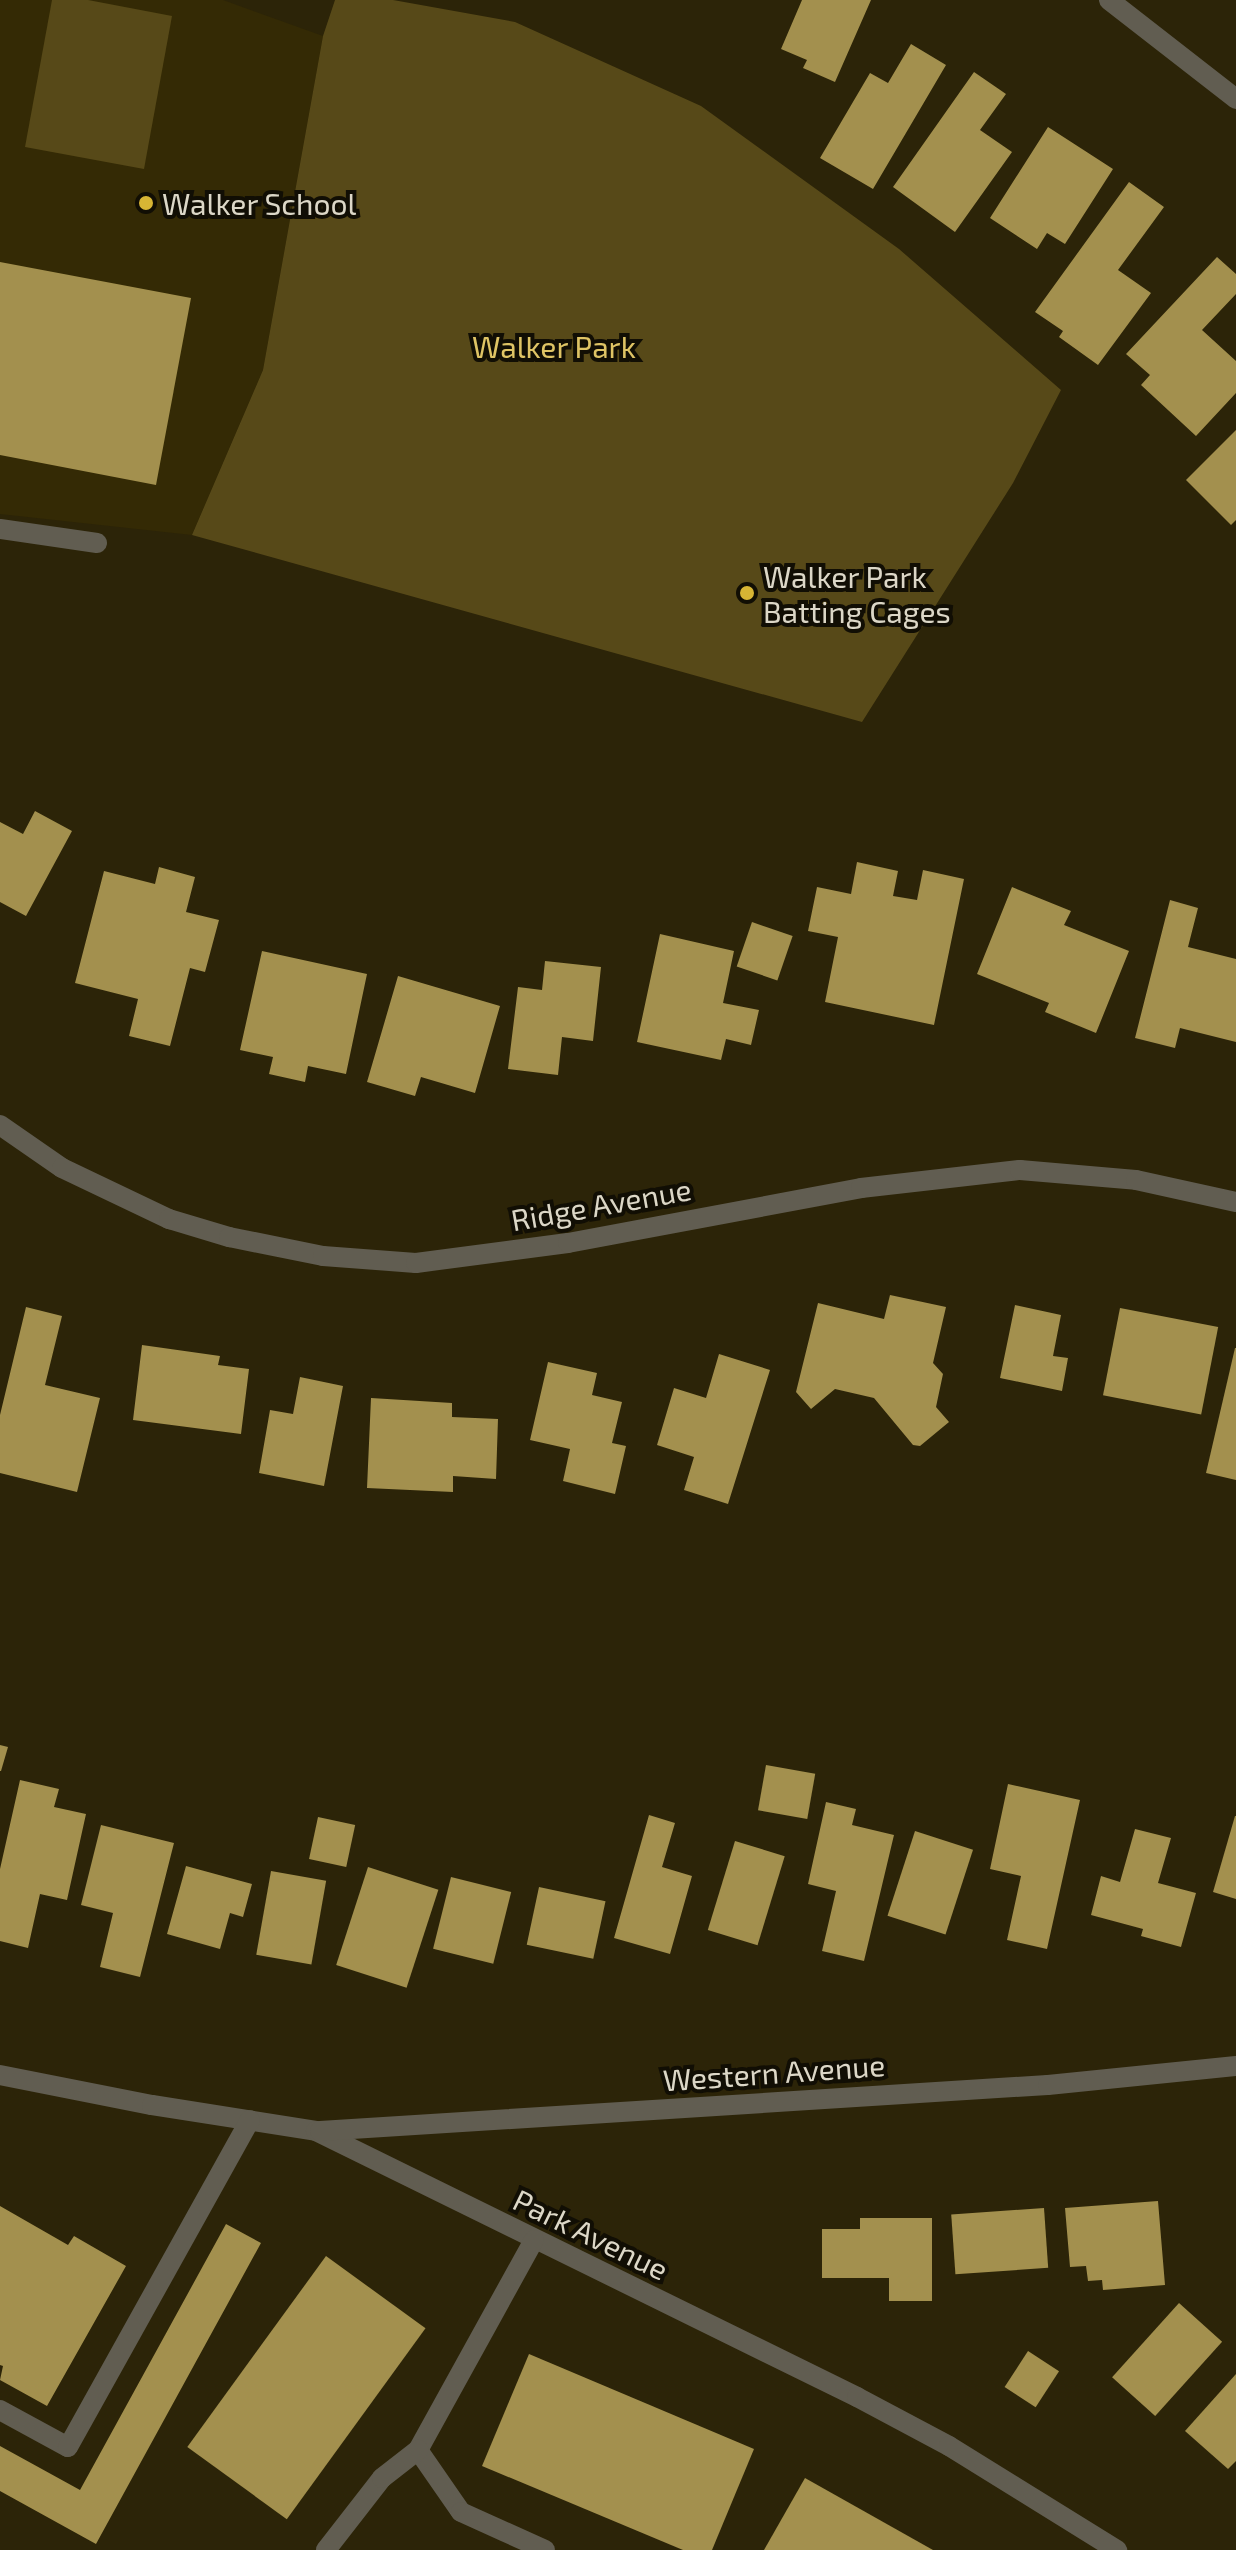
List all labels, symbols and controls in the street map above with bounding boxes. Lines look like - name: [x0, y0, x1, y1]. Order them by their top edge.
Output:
- place label: Walker School: [162, 185, 357, 221]
- marker: Walker School: [137, 194, 155, 212]
- park label: Walker Park: [472, 328, 636, 364]
- place label: Walker Park Batting Cages: [763, 558, 951, 628]
- marker: Walker Park Batting Cages: [738, 584, 756, 602]
- street label: Ridge Avenue: [508, 1170, 694, 1238]
- street label: Western Avenue: [661, 2046, 887, 2098]
- street label: Park Avenue: [507, 2181, 675, 2287]

